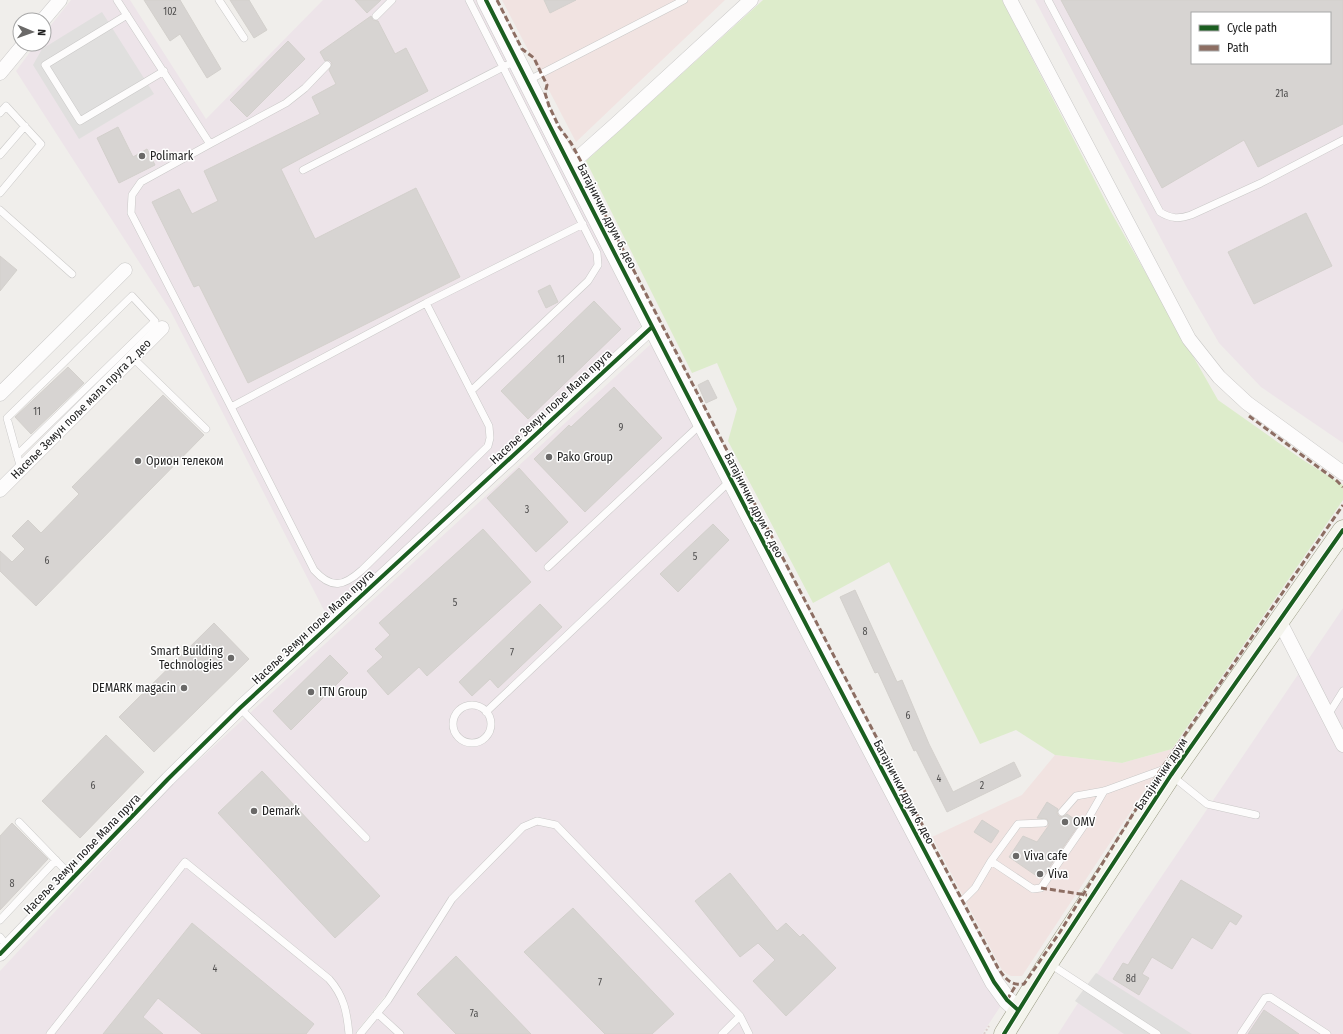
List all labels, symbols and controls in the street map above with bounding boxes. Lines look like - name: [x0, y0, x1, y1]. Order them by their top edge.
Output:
- house number: 102: [163, 6, 177, 18]
- north arrow: [12, 12, 52, 52]
- legend: [1191, 12, 1331, 64]
- text: Cycle path: [1227, 21, 1277, 35]
- text: N: [35, 29, 48, 36]
- text: Path: [1227, 41, 1249, 55]
- house number: 21a: [1276, 88, 1289, 100]
- place label: Polimark: [150, 149, 194, 163]
- marker: Polimark: [137, 151, 147, 161]
- street label: Батајнички друм 6. део: [574, 161, 640, 271]
- street label: Насеље Земун поље мала пруга 2. део: [8, 336, 154, 482]
- street label: Насеље Земун поље Мала пруга: [487, 347, 615, 467]
- house number: 11: [557, 354, 565, 366]
- house number: 11: [33, 406, 41, 418]
- house number: 9: [619, 422, 624, 434]
- place label: Pako Group: [557, 450, 613, 464]
- street label: Батајнички друм 6. део: [721, 450, 787, 560]
- marker: Pako Group: [544, 452, 554, 462]
- place label: Орион телеком: [146, 454, 224, 468]
- marker: Орион телеком: [133, 456, 143, 466]
- house number: 3: [525, 504, 530, 516]
- house number: 5: [693, 551, 698, 563]
- house number: 6: [45, 555, 50, 567]
- street label: Насеље Земун поље Мала пруга: [249, 567, 377, 687]
- house number: 5: [453, 597, 458, 609]
- house number: 8: [863, 626, 868, 638]
- place label: Smart Building Technologies: [151, 644, 223, 672]
- house number: 7: [510, 647, 514, 659]
- marker: Smart Building Technologies: [226, 653, 236, 663]
- place label: DEMARK magacin: [92, 681, 176, 695]
- marker: DEMARK magacin: [179, 683, 189, 693]
- place label: ITN Group: [319, 685, 368, 699]
- marker: ITN Group: [306, 687, 316, 697]
- house number: 6: [906, 710, 911, 722]
- street label: Батајнички друм: [1132, 735, 1190, 813]
- street label: Батајнички друм 6. део: [871, 737, 937, 847]
- house number: 4: [937, 773, 942, 785]
- house number: 6: [91, 780, 96, 792]
- house number: 2: [980, 780, 985, 792]
- street label: Насеље Земун поље Мала пруга: [21, 791, 143, 917]
- place label: Demark: [262, 804, 300, 818]
- marker: Demark: [249, 806, 259, 816]
- place label: OMV: [1073, 815, 1096, 829]
- marker: OMV: [1060, 817, 1070, 827]
- place label: Viva cafe: [1024, 849, 1067, 863]
- marker: Viva cafe: [1011, 851, 1021, 861]
- place label: Viva: [1048, 867, 1068, 881]
- marker: Viva: [1035, 869, 1045, 879]
- house number: 8: [10, 878, 15, 890]
- house number: 4: [213, 963, 218, 975]
- house number: 8d: [1126, 973, 1136, 985]
- house number: 7: [598, 977, 602, 989]
- house number: 7a: [470, 1008, 478, 1020]

